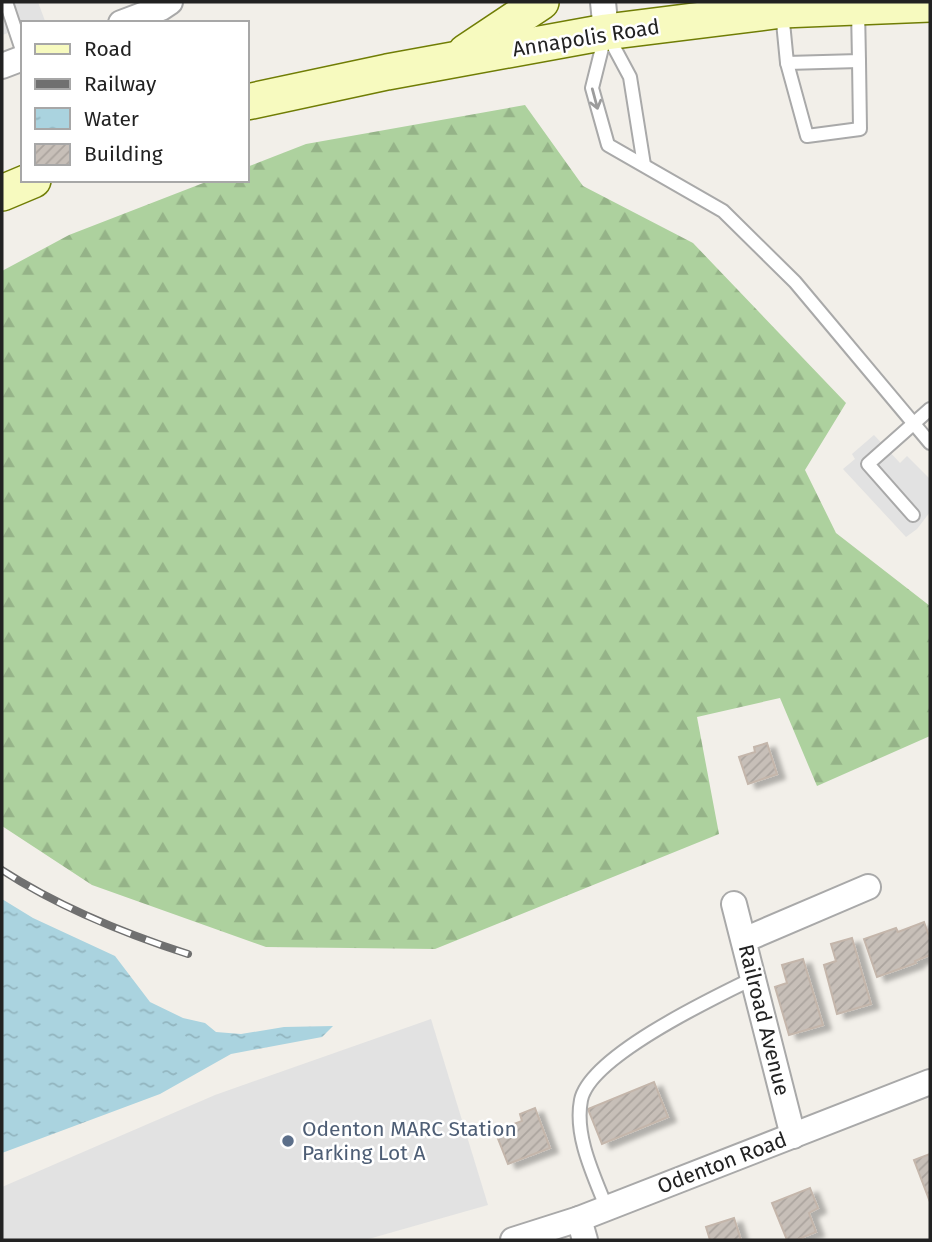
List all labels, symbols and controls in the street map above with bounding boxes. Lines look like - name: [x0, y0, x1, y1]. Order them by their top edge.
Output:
- street label: Annapolis Road: [511, 14, 661, 62]
- legend: [21, 21, 248, 182]
- text: Road: [84, 36, 132, 62]
- text: Railway: [84, 71, 157, 97]
- one-way arrow: [589, 87, 602, 109]
- text: Water: [84, 106, 139, 132]
- text: Building: [84, 141, 163, 167]
- street label: Railroad Avenue: [733, 942, 795, 1098]
- place label: Odenton MARC Station Parking Lot A: [302, 1116, 517, 1166]
- street label: Odenton Road: [654, 1126, 790, 1200]
- marker: Odenton MARC Station Parking Lot A: [280, 1133, 296, 1149]

